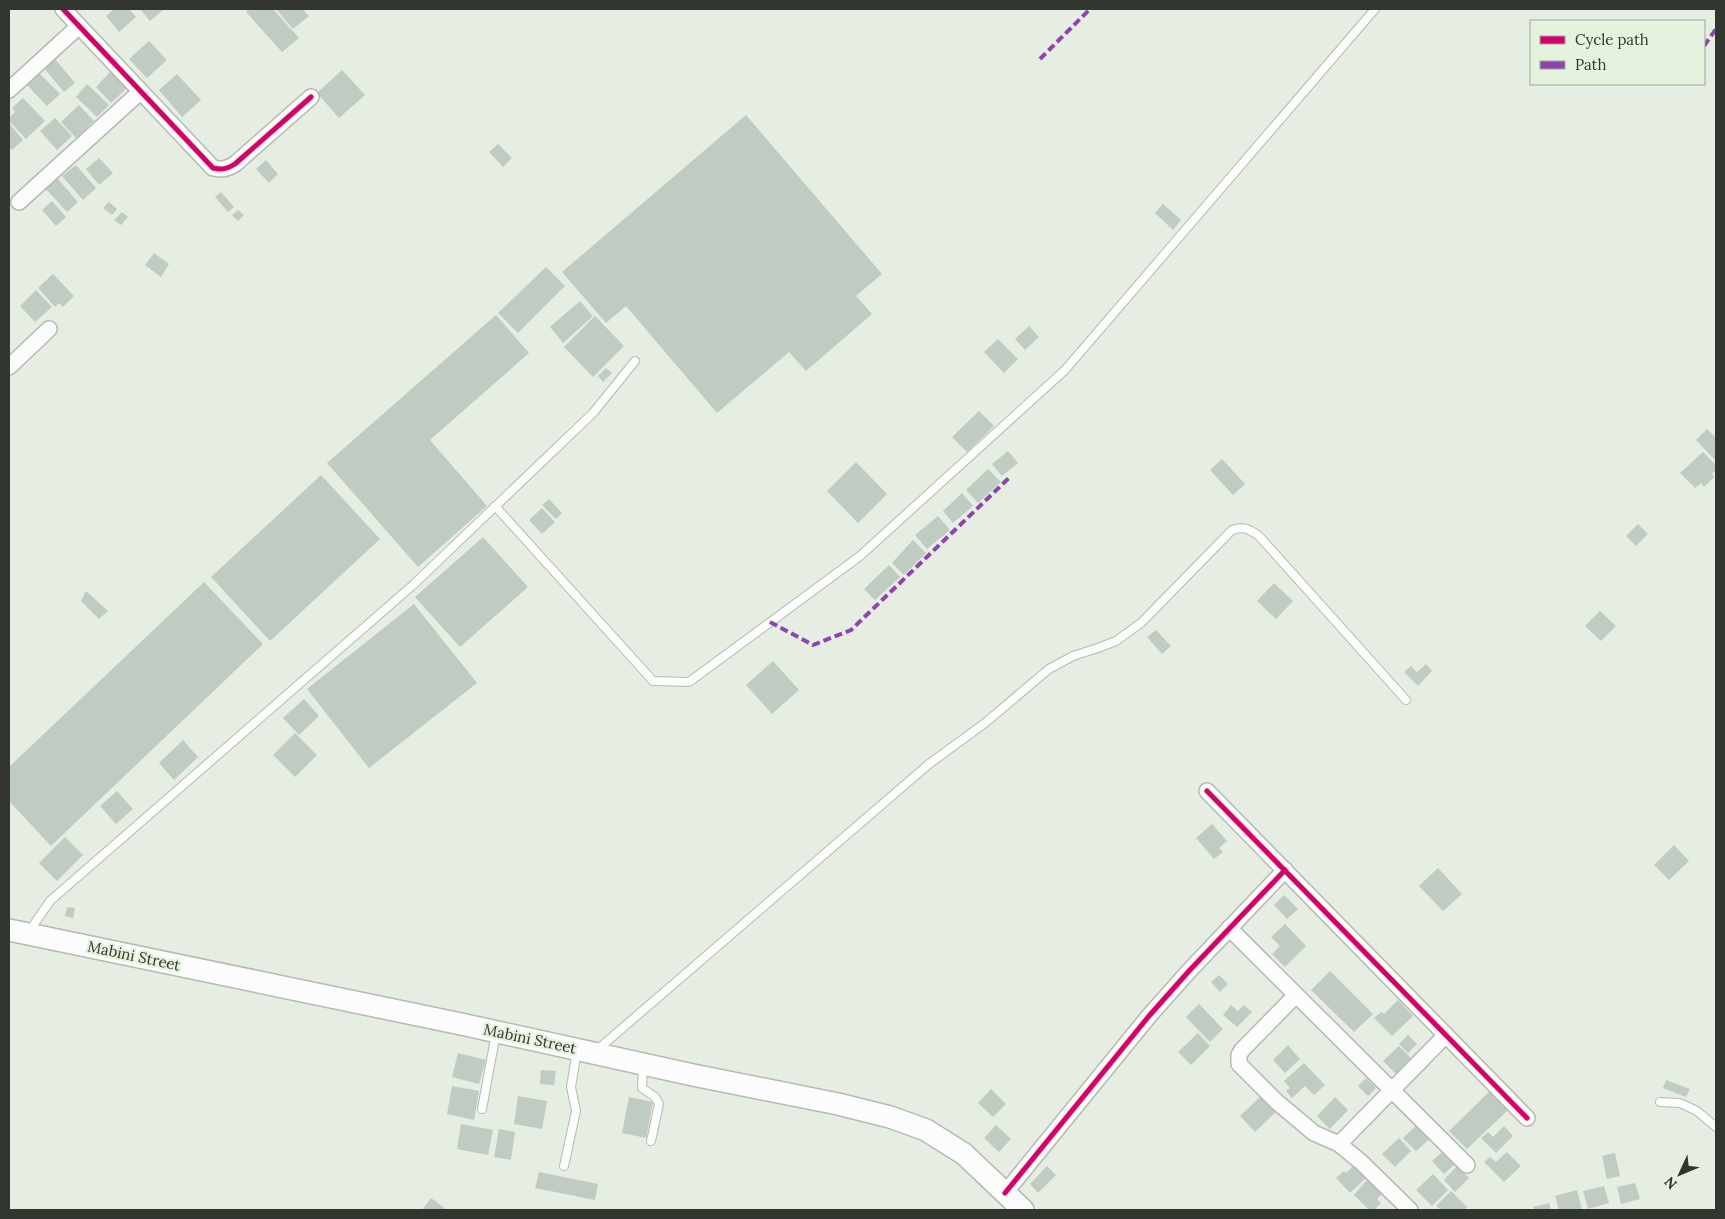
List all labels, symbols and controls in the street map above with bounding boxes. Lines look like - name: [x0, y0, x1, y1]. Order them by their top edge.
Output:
- legend: [1530, 20, 1705, 85]
- text: Cycle path: [1575, 30, 1649, 49]
- text: Path: [1575, 55, 1606, 74]
- street label: Mabini Street: [86, 936, 182, 975]
- street label: Mabini Street: [482, 1019, 578, 1058]
- north arrow: [1655, 1149, 1705, 1199]
- text: N: [1660, 1173, 1681, 1193]

